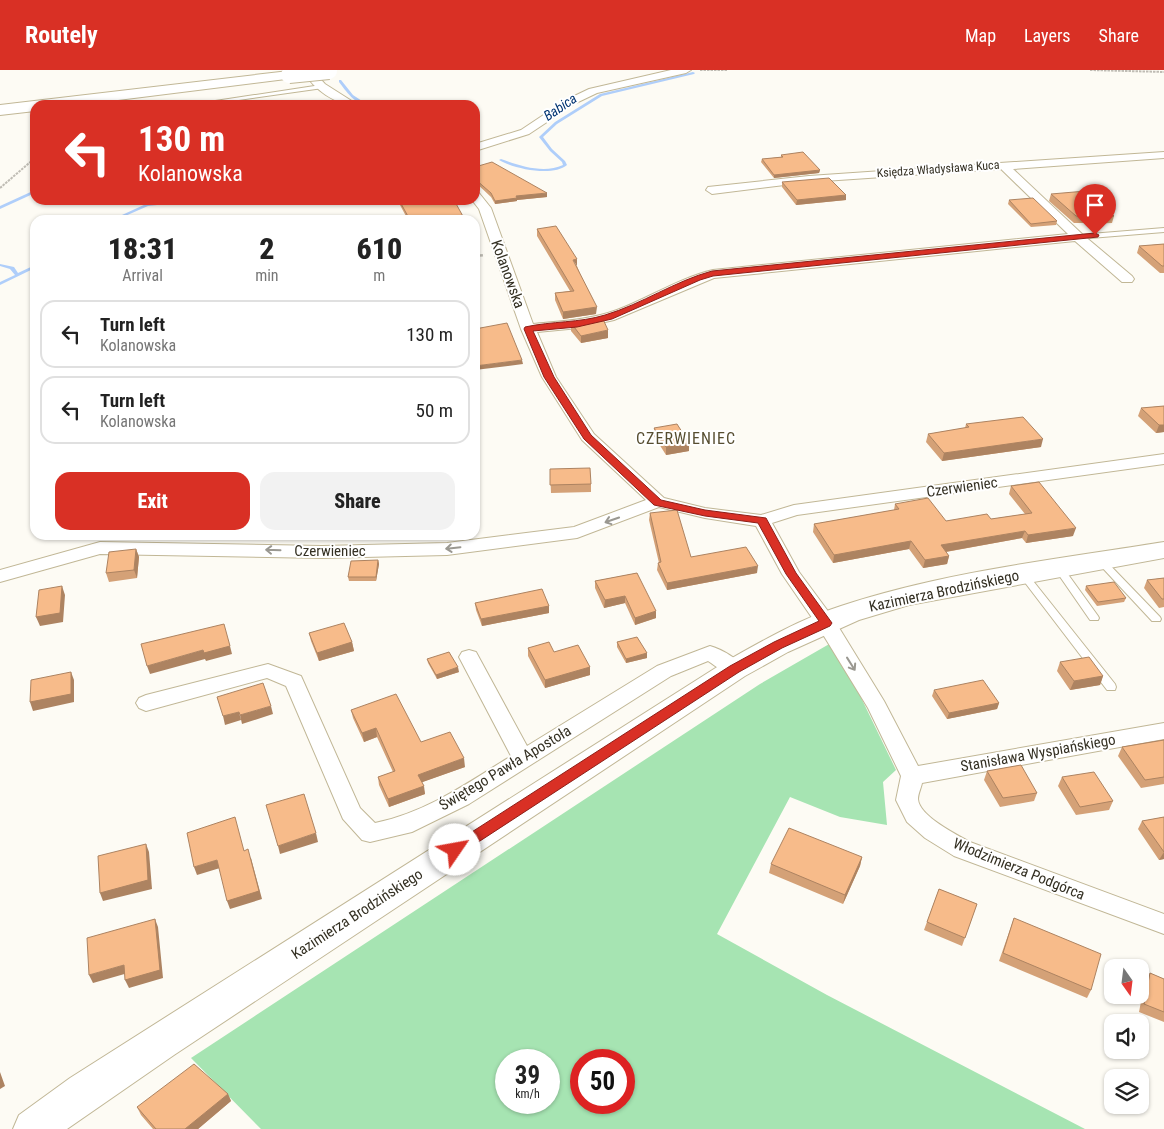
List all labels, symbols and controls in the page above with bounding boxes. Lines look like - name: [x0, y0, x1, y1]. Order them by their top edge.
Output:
- text: Routely: [25, 21, 98, 49]
- text: Map: [965, 25, 996, 46]
- text: Layers: [1024, 25, 1071, 46]
- text: Share: [1099, 25, 1139, 46]
- water label: Babica: [540, 90, 580, 124]
- text: 130 m: [138, 119, 225, 160]
- icon: left: [55, 120, 120, 185]
- street label: Księdza Władysława Kuca: [876, 158, 1000, 180]
- text: Kolanowska: [138, 161, 243, 186]
- pin: [1074, 184, 1116, 235]
- icon: arrive: [1081, 191, 1109, 219]
- text: 18:31: [108, 231, 177, 266]
- text: 2: [259, 231, 274, 266]
- text: 610: [356, 231, 402, 266]
- street label: Kolanowska: [487, 237, 529, 311]
- text: Arrival: [122, 266, 163, 285]
- text: min: [255, 266, 279, 285]
- text: m: [373, 266, 385, 285]
- text: Turn left: [100, 313, 165, 336]
- icon: left: [57, 320, 85, 348]
- text: 130 m: [406, 323, 453, 346]
- text: Kolanowska: [100, 336, 176, 355]
- text: Turn left: [100, 389, 165, 412]
- icon: left: [57, 396, 85, 424]
- text: 50 m: [416, 399, 453, 422]
- text: Kolanowska: [100, 412, 176, 431]
- district label: CZERWIENIEC: [636, 429, 736, 448]
- button: Exit: [55, 472, 250, 530]
- button: Share: [260, 472, 455, 530]
- street label: Czerwieniec: [925, 473, 999, 501]
- one-way arrow: [605, 516, 621, 525]
- street label: Czerwieniec: [294, 542, 366, 560]
- one-way arrow: [445, 543, 461, 553]
- one-way arrow: [265, 546, 281, 555]
- street label: Kazimierza Brodzińskiego: [867, 566, 1021, 616]
- one-way arrow: [847, 657, 857, 671]
- street label: Świętego Pawła Apostoła: [436, 722, 574, 814]
- street label: Stanisława Wyspiańskiego: [959, 730, 1117, 776]
- position arrow: [428, 823, 480, 875]
- street label: Włodzimierza Podgórca: [951, 834, 1087, 904]
- street label: Kazimierza Brodzińskiego: [288, 865, 426, 963]
- north arrow: [1104, 959, 1149, 1004]
- map controls: [1104, 959, 1149, 1114]
- button: sound: [1104, 1014, 1149, 1059]
- speed limit sign: 50: [570, 1049, 635, 1114]
- text: 39: [515, 1061, 540, 1090]
- button: layers: [1104, 1069, 1149, 1114]
- text: km/h: [515, 1087, 540, 1101]

